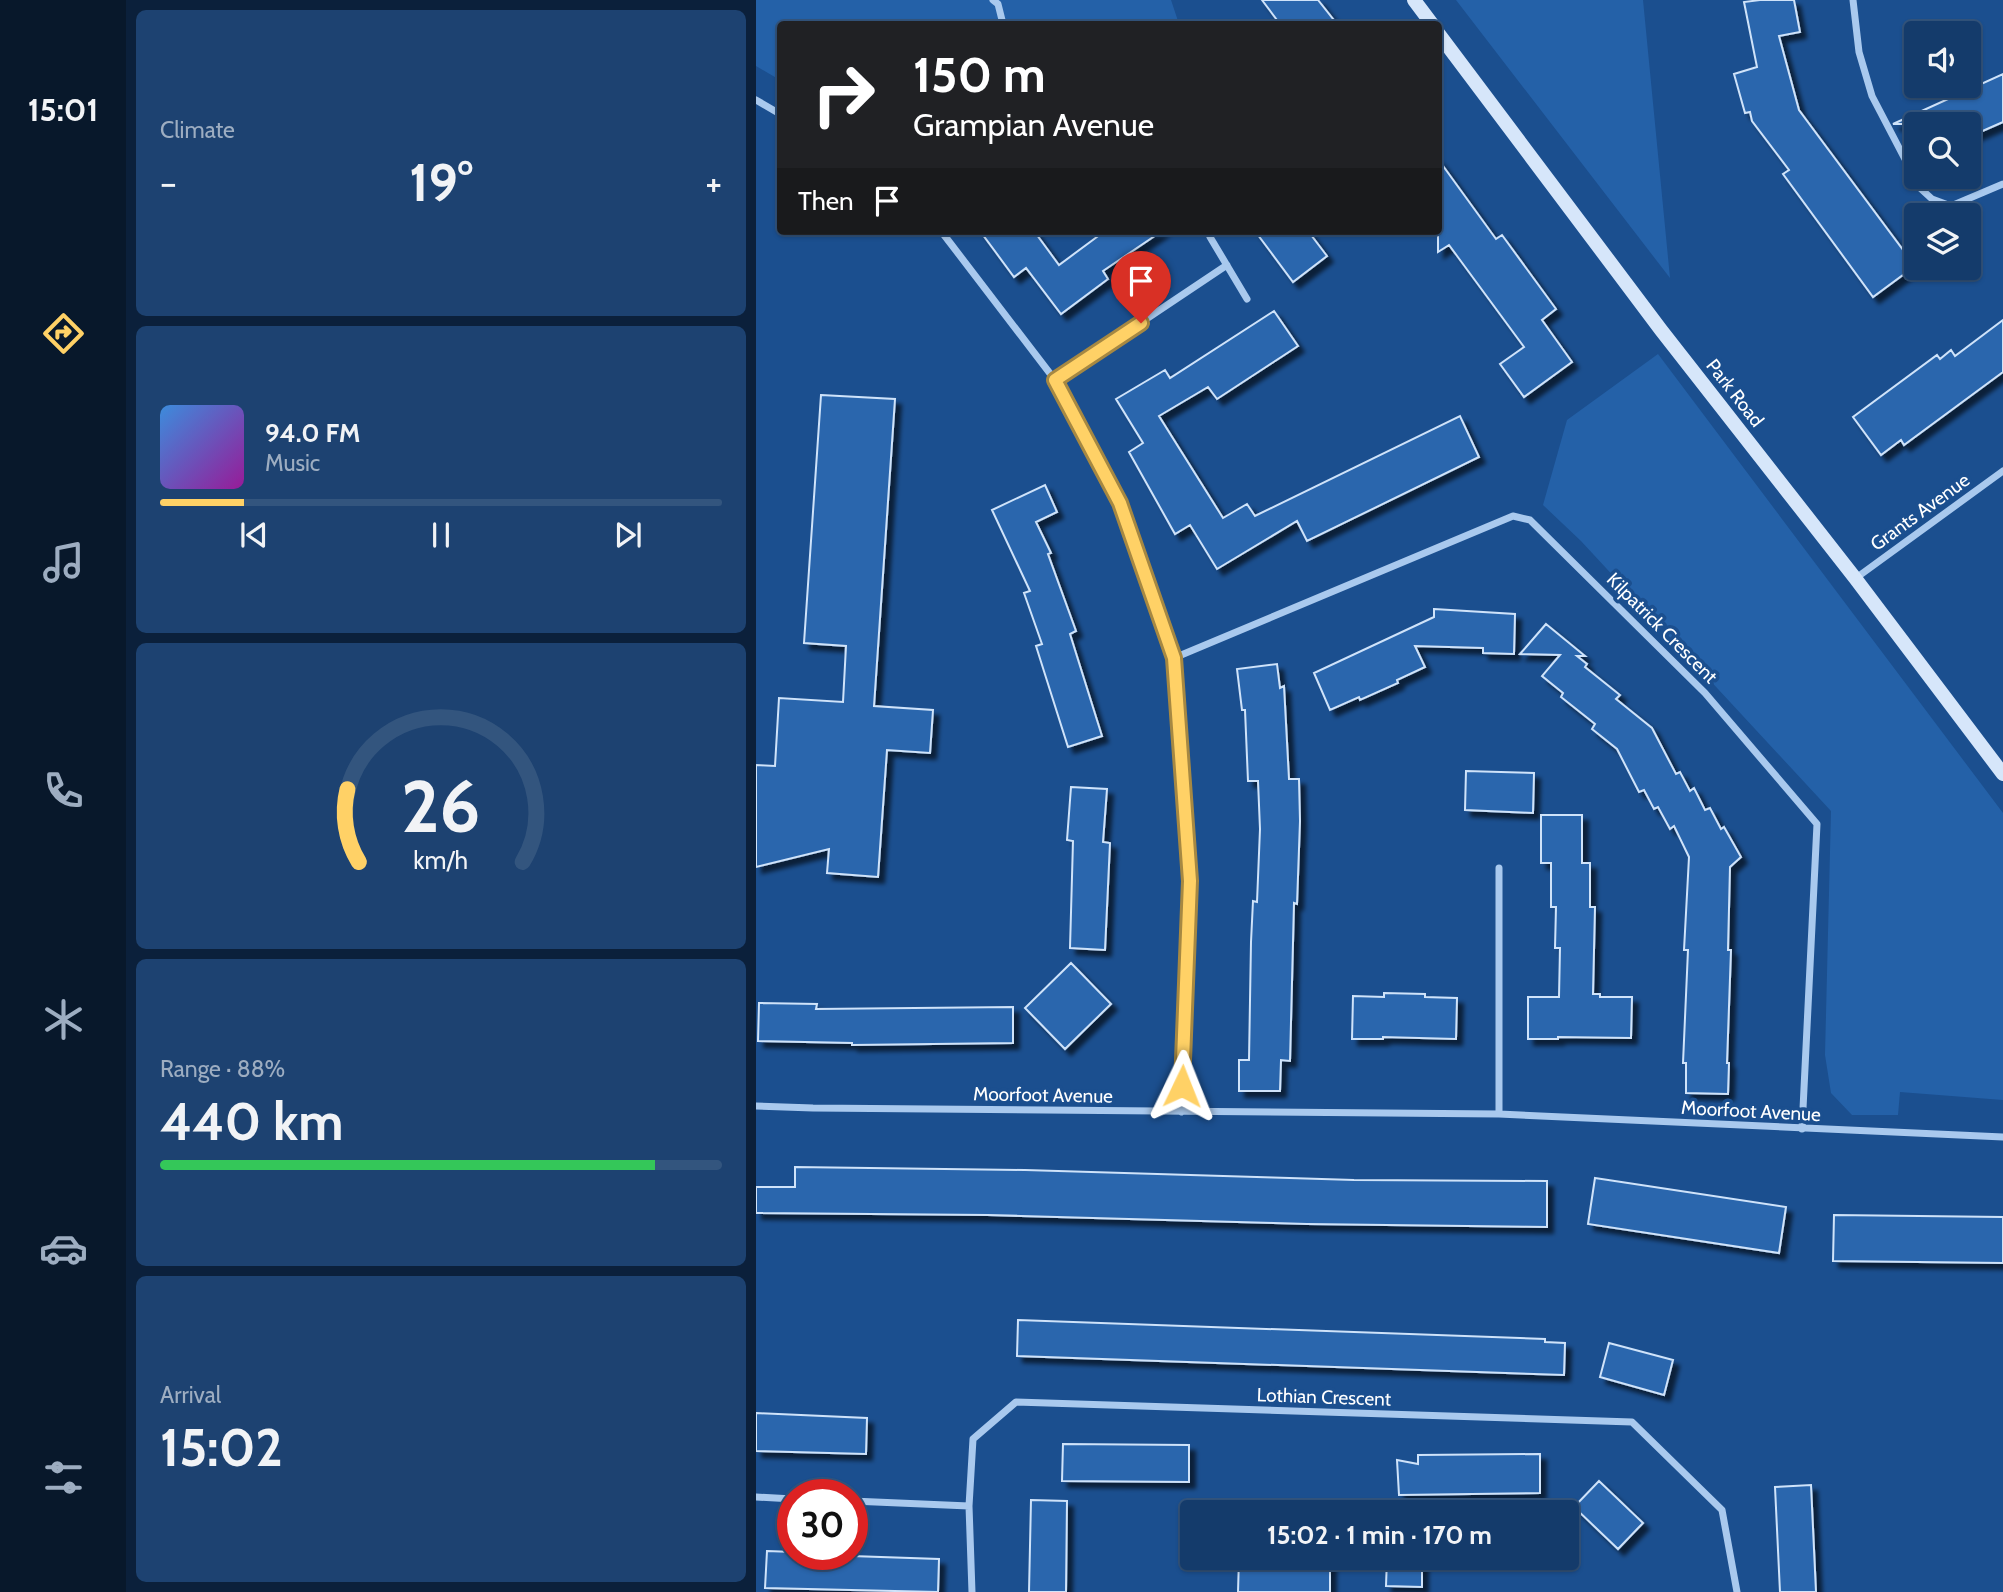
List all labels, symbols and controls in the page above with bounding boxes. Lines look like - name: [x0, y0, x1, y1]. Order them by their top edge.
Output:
- map controls: [1904, 21, 1981, 280]
- button: sound: [1904, 21, 1981, 98]
- text: 150 m: [913, 45, 1046, 104]
- icon: right: [798, 49, 889, 140]
- text: 15:01: [28, 90, 98, 129]
- text: Grampian Avenue: [913, 105, 1154, 144]
- button: search: [1904, 112, 1981, 189]
- text: Climate: [160, 116, 235, 144]
- text: 19°: [409, 151, 473, 214]
- text: −: [160, 159, 177, 206]
- text: +: [705, 159, 722, 206]
- icon: arrive: [868, 182, 906, 220]
- text: Then: [798, 185, 854, 217]
- button: layers: [1904, 203, 1981, 280]
- pin: [1111, 251, 1171, 323]
- icon: arrive: [1122, 262, 1160, 300]
- icon: directions: [39, 309, 88, 358]
- street label: Park Road: [1701, 355, 1769, 431]
- text: 94.0 FM: [265, 417, 360, 449]
- text: Music: [265, 449, 320, 477]
- street label: Grants Avenue: [1866, 468, 1974, 556]
- icon: previous: [235, 516, 273, 554]
- icon: pause: [422, 516, 460, 554]
- icon: next: [609, 516, 647, 554]
- icon: music: [39, 538, 88, 587]
- street label: Kilpatrick Crescent: [1602, 568, 1723, 689]
- text: 26: [401, 762, 481, 850]
- icon: phone: [39, 766, 88, 815]
- text: km/h: [414, 845, 468, 875]
- icon: climate: [39, 995, 88, 1044]
- position arrow: [1145, 1049, 1219, 1123]
- text: Range · 88%: [160, 1055, 285, 1083]
- street label: Moorfoot Avenue: [973, 1082, 1113, 1108]
- text: 440 km: [160, 1090, 343, 1153]
- street label: Moorfoot Avenue: [1681, 1096, 1822, 1126]
- icon: car: [39, 1224, 88, 1273]
- text: Arrival: [160, 1381, 221, 1409]
- street label: Lothian Crescent: [1256, 1383, 1392, 1411]
- text: 15:02: [160, 1416, 283, 1479]
- icon: filters: [39, 1453, 88, 1502]
- speed limit sign: 30: [777, 1479, 868, 1570]
- text: 15:02 · 1 min · 170 m: [1267, 1519, 1492, 1551]

